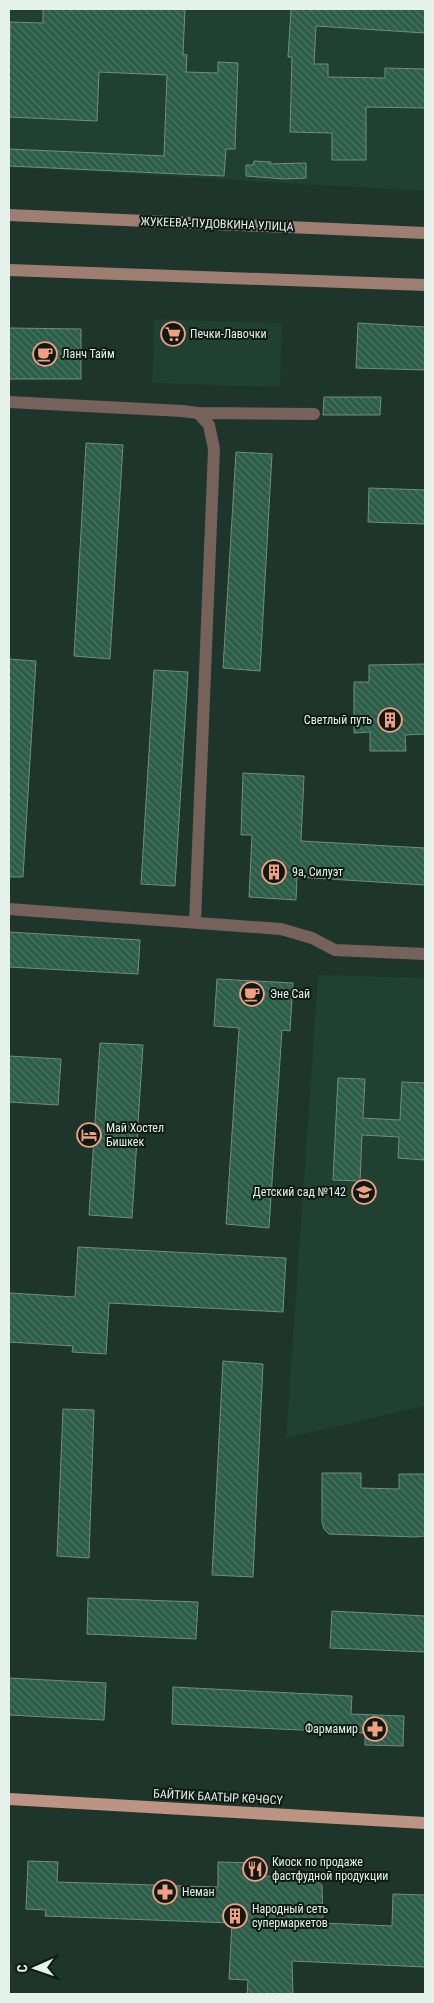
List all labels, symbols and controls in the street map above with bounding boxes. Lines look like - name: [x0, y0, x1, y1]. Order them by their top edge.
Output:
- street label: ЖУКЕЕВА-ПУДОВКИНА УЛИЦА: [140, 214, 294, 234]
- supermarket icon: Печки-Лавочки: [160, 321, 186, 347]
- place label: Печки-Лавочки: [190, 327, 267, 341]
- cafe icon: Ланч Тайм: [32, 341, 58, 367]
- place label: Ланч Тайм: [62, 347, 115, 361]
- building icon: Светлый путь: [377, 707, 403, 733]
- place label: Светлый путь: [304, 713, 372, 727]
- building icon: 9а, Силуэт: [261, 859, 287, 885]
- place label: 9а, Силуэт: [292, 865, 343, 879]
- cafe icon: Эне Сай: [239, 981, 265, 1007]
- place label: Эне Сай: [270, 987, 310, 1001]
- place label: Май Хостел Бишкек: [106, 1121, 164, 1149]
- hotel icon: Май Хостел Бишкек: [76, 1122, 102, 1148]
- school or university icon: Детский сад №142: [351, 1179, 377, 1205]
- place label: Детский сад №142: [253, 1185, 346, 1199]
- pharmacy icon: Фармамир: [362, 1716, 388, 1742]
- place label: Фармамир: [305, 1722, 358, 1736]
- street label: БАЙТИК БААТЫР КӨЧӨСҮ: [153, 1786, 284, 1807]
- place label: Киоск по продаже фастфудной продукции: [272, 1855, 388, 1883]
- restaurant icon: Киоск по продаже фастфудной продукции: [242, 1856, 268, 1882]
- pharmacy icon: Неман: [152, 1879, 178, 1905]
- place label: Неман: [182, 1885, 215, 1899]
- place label: Народный сеть супермаркетов: [252, 1902, 328, 1930]
- building icon: Народный сеть супермаркетов: [222, 1903, 248, 1929]
- north arrow: [10, 1943, 60, 1993]
- text: С: [14, 1964, 30, 1973]

